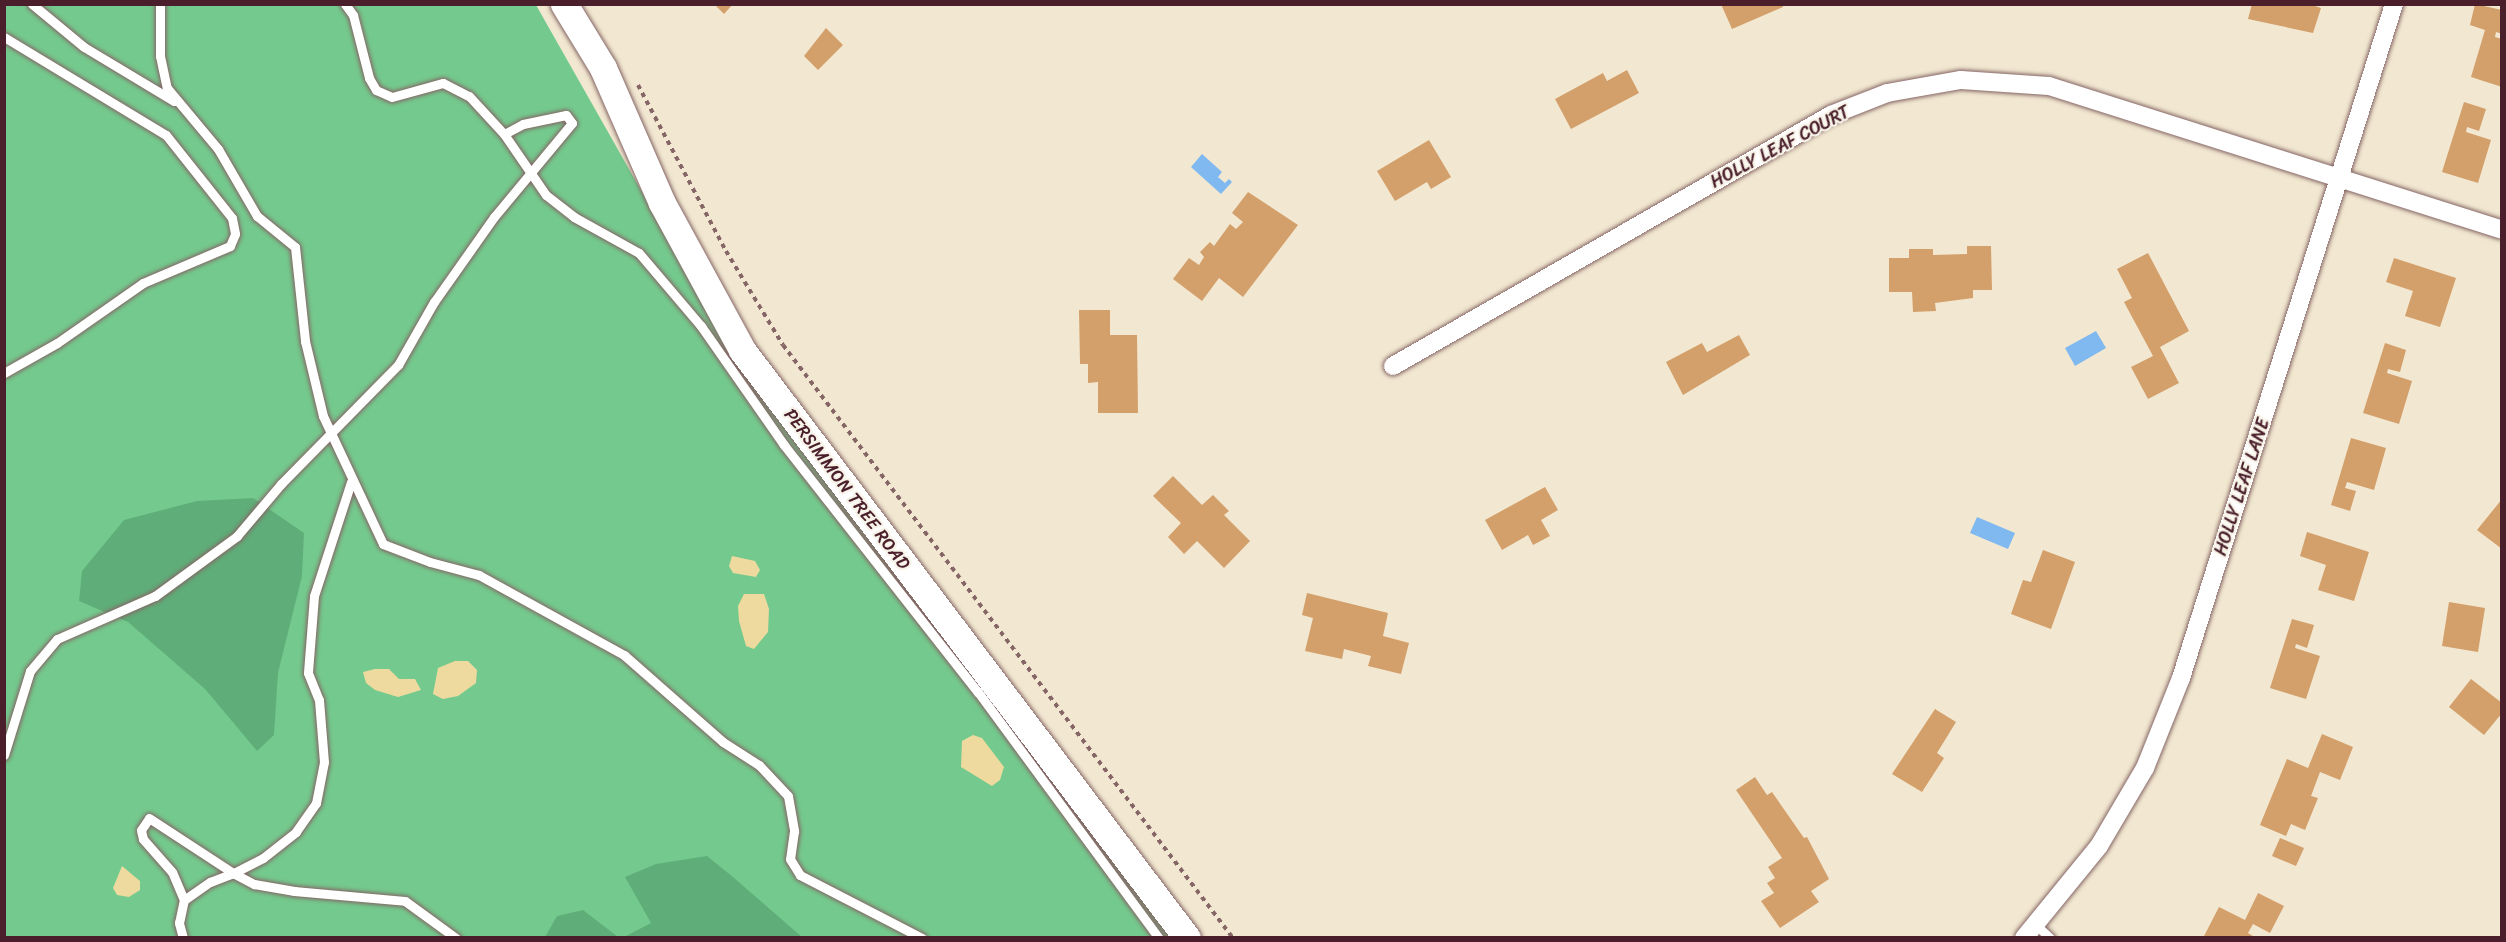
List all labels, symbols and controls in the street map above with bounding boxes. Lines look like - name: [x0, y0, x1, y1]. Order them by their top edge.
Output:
- street label: HOLLY LEAF COURT: [1707, 101, 1853, 193]
- street label: PERSIMMON TREE ROAD: [779, 404, 915, 574]
- street label: HOLLY LEAF LANE: [2210, 416, 2274, 558]

